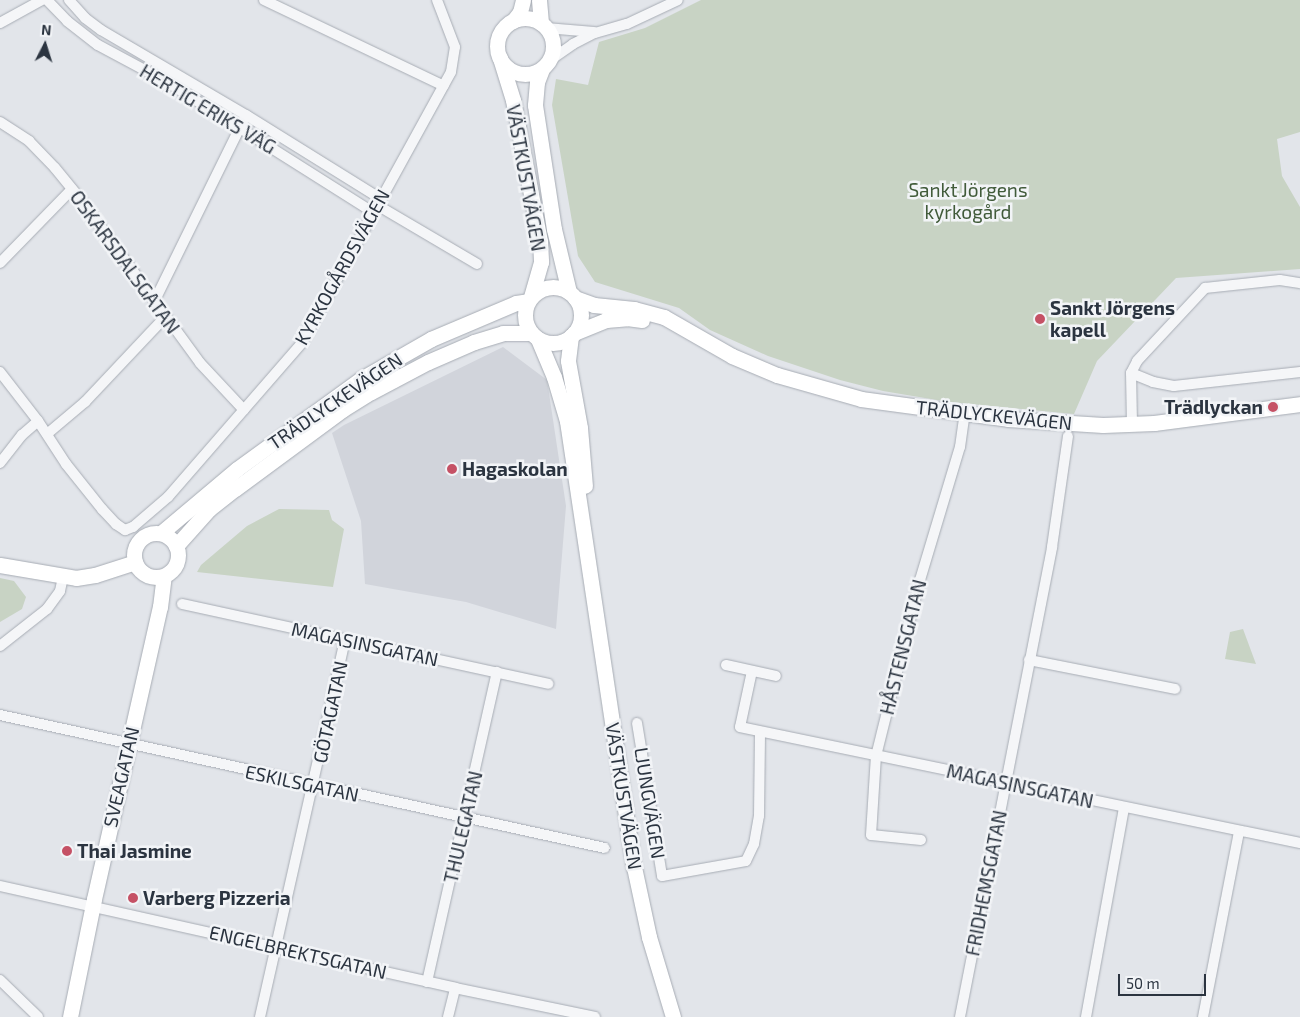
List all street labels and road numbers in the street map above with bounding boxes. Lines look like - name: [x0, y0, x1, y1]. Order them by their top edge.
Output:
- street label: HERTIG ERIKS VÄG: [136, 59, 280, 159]
- street label: VÄSTKUSTVÄGEN: [502, 103, 550, 253]
- street label: KYRKOGÅRDSVÄGEN: [290, 185, 394, 349]
- street label: OSKARSDALSGATAN: [65, 186, 185, 338]
- street label: TRÄDLYCKEVÄGEN: [264, 348, 406, 454]
- street label: TRÄDLYCKEVÄGEN: [915, 395, 1073, 435]
- street label: HÅSTENSGATAN: [875, 577, 931, 717]
- street label: MAGASINSGATAN: [289, 617, 441, 671]
- street label: GÖTAGATAN: [308, 659, 352, 765]
- street label: VÄSTKUSTVÄGEN: [601, 721, 647, 871]
- street label: SVEAGATAN: [98, 725, 144, 829]
- street label: LJUNGVÄGEN: [630, 745, 670, 861]
- street label: MAGASINSGATAN: [944, 759, 1096, 813]
- street label: ESKILSGATAN: [243, 760, 361, 806]
- street label: THULEGATAN: [439, 769, 487, 885]
- street label: FRIDHEMSGATAN: [961, 808, 1011, 958]
- street label: ENGELBREKTSGATAN: [207, 921, 389, 983]

